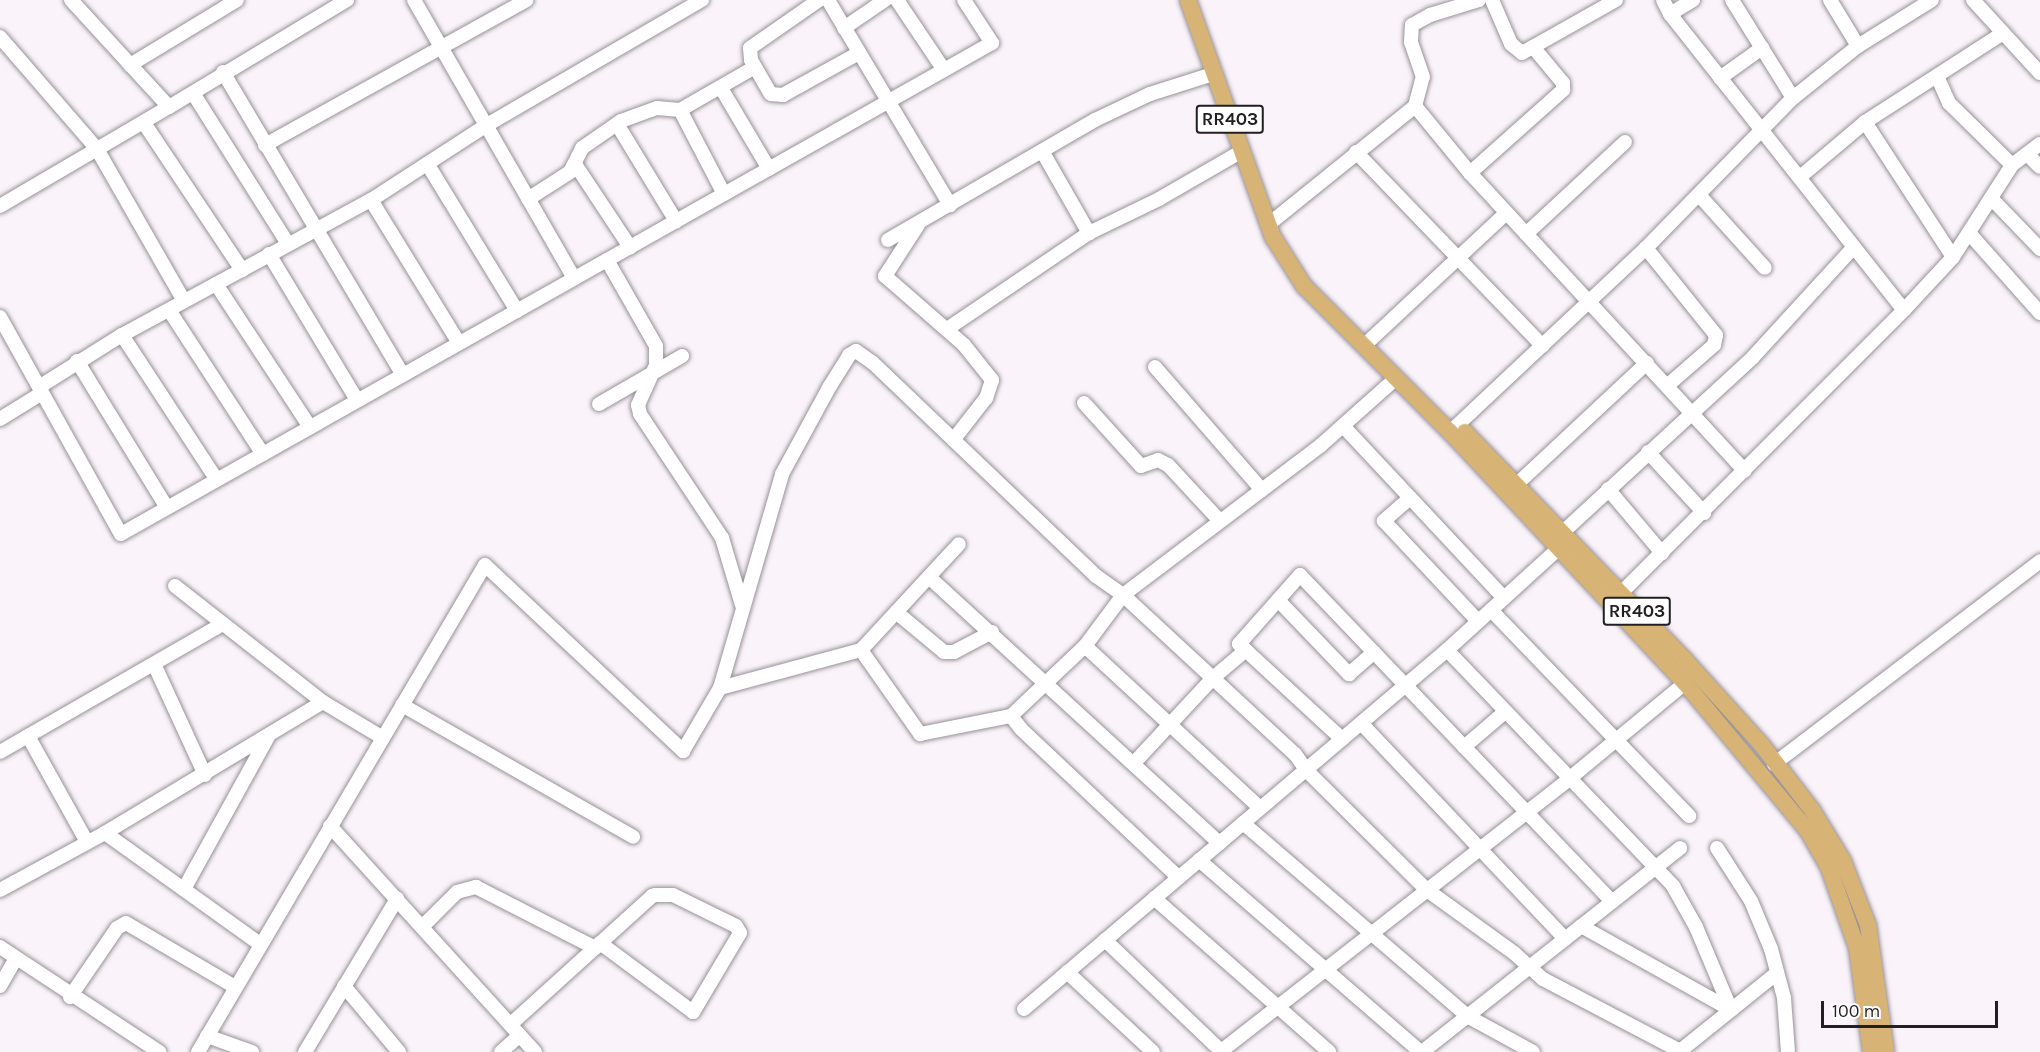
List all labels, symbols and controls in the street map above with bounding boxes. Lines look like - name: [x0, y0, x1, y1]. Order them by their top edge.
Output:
- road number: RR403: [1196, 104, 1264, 134]
- road number: RR403: [1602, 596, 1672, 626]
- scale bar: [1824, 989, 2001, 1027]
- text: 100 m: [1832, 1000, 1880, 1022]

